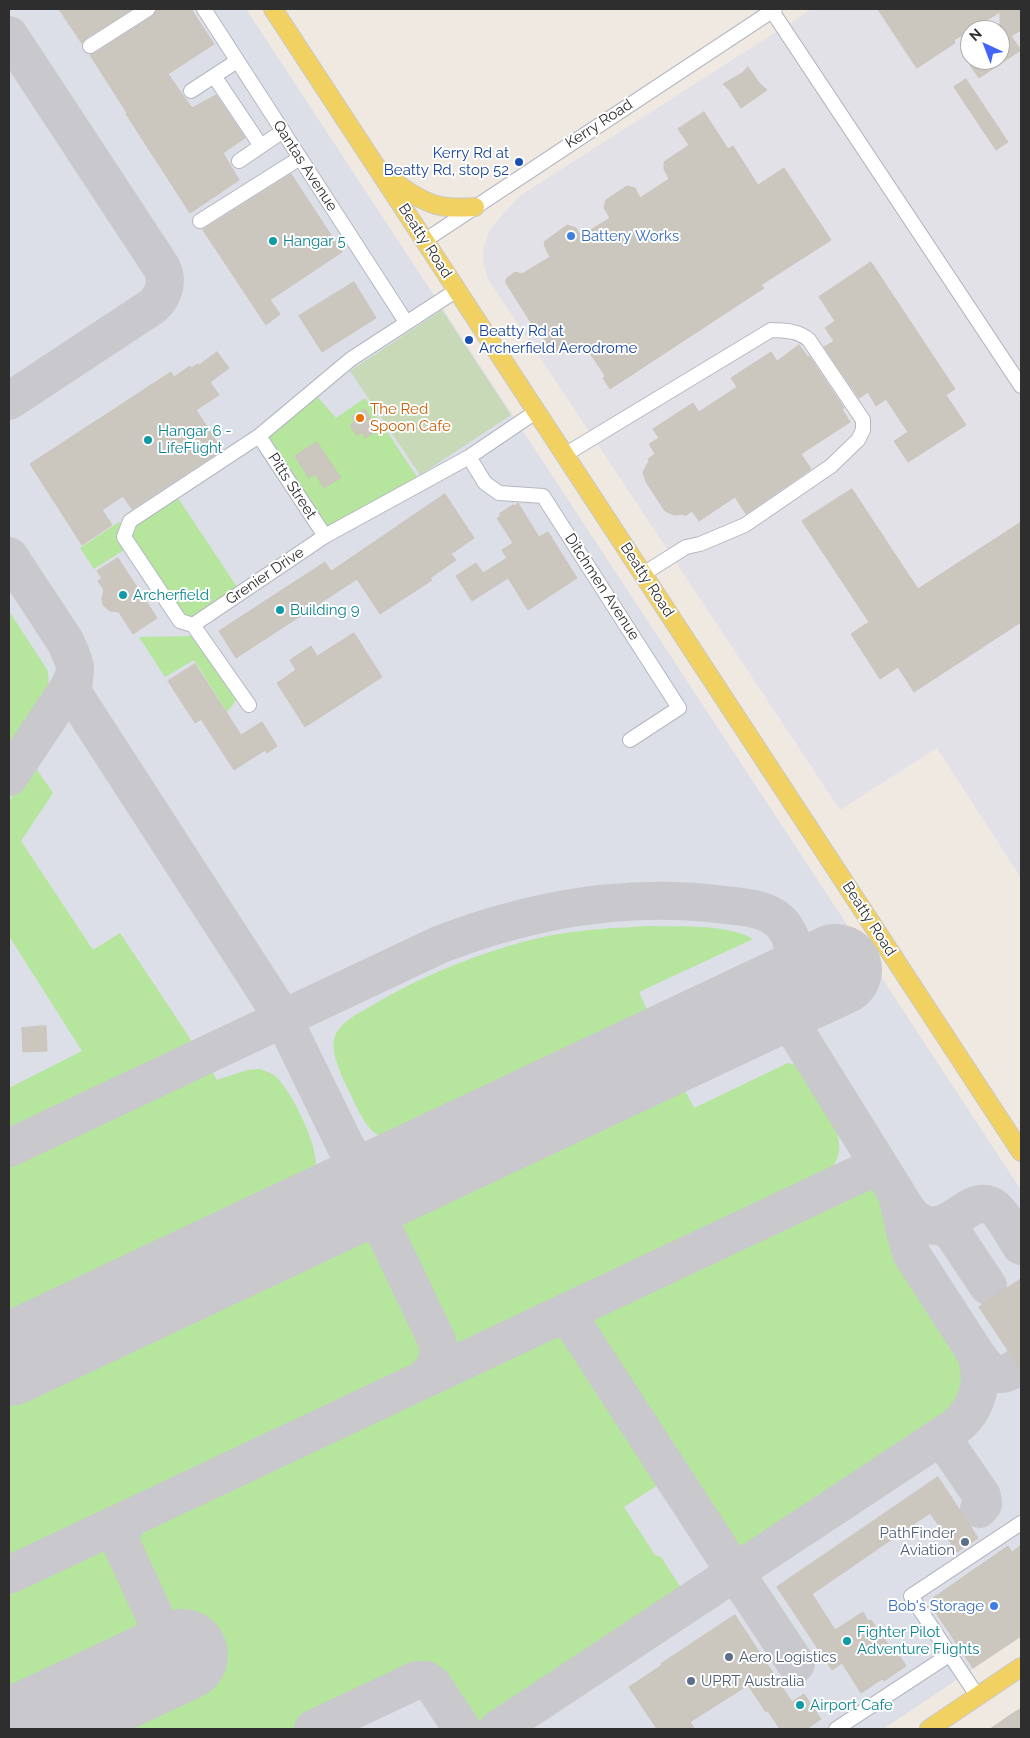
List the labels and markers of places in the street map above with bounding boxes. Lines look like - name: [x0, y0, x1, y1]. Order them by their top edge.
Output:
- place label: Kerry Rd at Beatty Rd, stop 52: [384, 144, 509, 179]
- marker: Kerry Rd at Beatty Rd, stop 52: [513, 156, 525, 168]
- place label: Battery Works: [581, 227, 679, 245]
- marker: Battery Works: [565, 230, 577, 242]
- place label: Hangar 5: [283, 232, 346, 250]
- marker: Hangar 5: [267, 235, 279, 247]
- place label: Beatty Rd at Archerfield Aerodrome: [479, 322, 637, 357]
- marker: Beatty Rd at Archerfield Aerodrome: [463, 334, 475, 346]
- place label: The Red Spoon Cafe: [370, 400, 451, 435]
- marker: The Red Spoon Cafe: [354, 412, 366, 424]
- place label: Hangar 6 - LifeFlight: [158, 422, 232, 457]
- marker: Hangar 6 - LifeFlight: [142, 434, 154, 446]
- place label: Archerfield: [133, 586, 209, 604]
- marker: Archerfield: [117, 589, 129, 601]
- place label: Building 9: [290, 601, 359, 619]
- marker: Building 9: [274, 604, 286, 616]
- place label: PathFinder Aviation: [880, 1524, 955, 1559]
- marker: PathFinder Aviation: [959, 1536, 971, 1548]
- place label: Bob's Storage: [888, 1597, 984, 1615]
- marker: Bob's Storage: [988, 1600, 1000, 1612]
- place label: Fighter Pilot Adventure Flights: [857, 1623, 979, 1658]
- marker: Fighter Pilot Adventure Flights: [841, 1635, 853, 1647]
- place label: Aero Logistics: [739, 1648, 837, 1666]
- marker: Aero Logistics: [723, 1651, 735, 1663]
- place label: UPRT Australia: [701, 1672, 804, 1690]
- marker: UPRT Australia: [685, 1675, 697, 1687]
- place label: Airport Cafe: [810, 1696, 893, 1714]
- marker: Airport Cafe: [794, 1699, 806, 1711]

